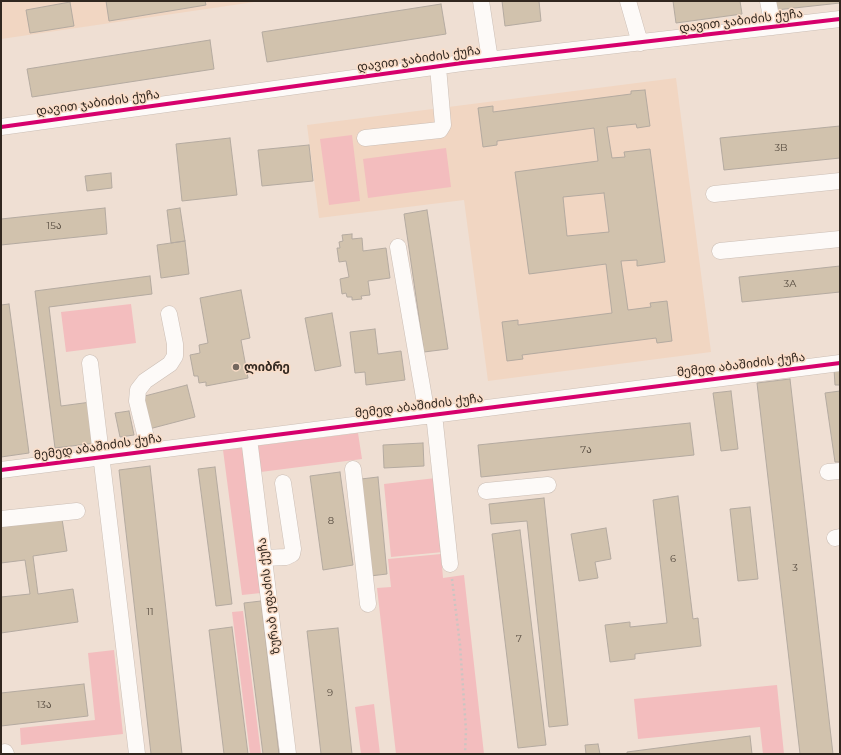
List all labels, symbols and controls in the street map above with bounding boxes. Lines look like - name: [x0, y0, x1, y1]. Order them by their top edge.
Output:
- street label: დავით ჯაბიძის ქუჩა: [678, 6, 804, 36]
- street label: დავით ჯაბიძის ქუჩა: [356, 43, 482, 75]
- street label: დავით ჯაბიძის ქუჩა: [35, 87, 161, 119]
- house number: 3B: [774, 142, 788, 154]
- house number: 15ა: [47, 220, 61, 232]
- house number: 3A: [784, 278, 796, 290]
- street label: მემედ აბაშიძის ქუჩა: [676, 350, 806, 380]
- place label: ლიბრე: [244, 360, 290, 374]
- marker: ლიბრე: [231, 362, 241, 372]
- street label: მემედ აბაშიძის ქუჩა: [354, 391, 484, 421]
- street label: მემედ აბაშიძის ქუჩა: [33, 431, 163, 463]
- house number: 7ა: [580, 444, 592, 456]
- house number: 8: [328, 515, 334, 527]
- street label: ზურაბ ეფაძის ქუჩა: [255, 537, 283, 655]
- house number: 6: [670, 553, 676, 565]
- house number: 3: [792, 562, 798, 574]
- house number: 11: [146, 606, 154, 618]
- house number: 7: [516, 633, 522, 645]
- house number: 9: [327, 687, 333, 699]
- house number: 13ა: [37, 699, 51, 711]

